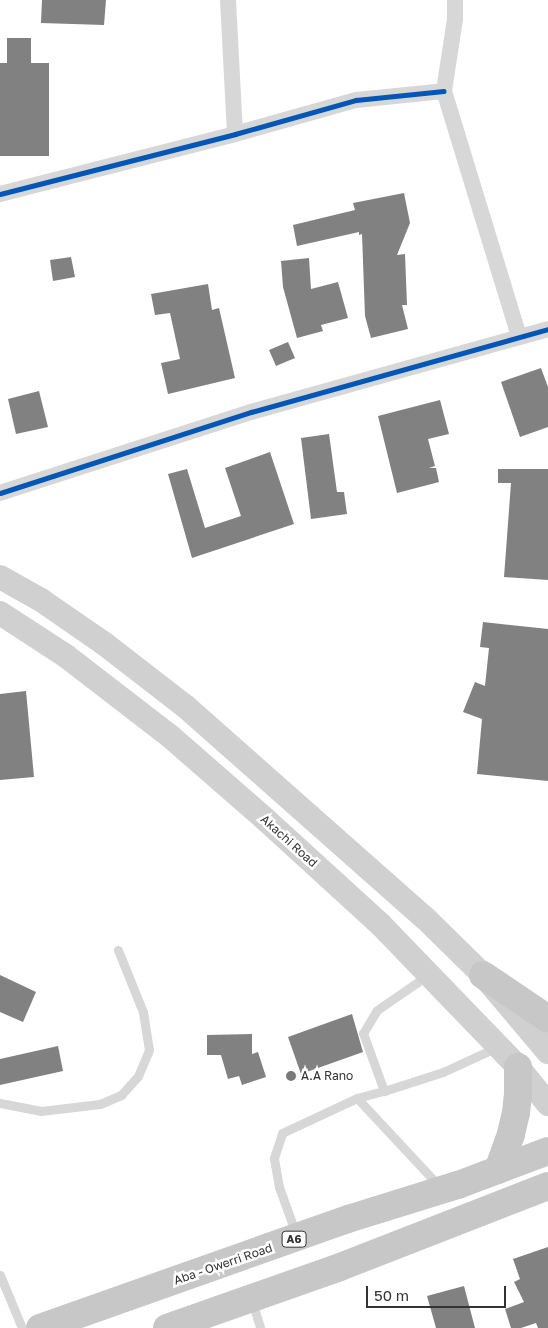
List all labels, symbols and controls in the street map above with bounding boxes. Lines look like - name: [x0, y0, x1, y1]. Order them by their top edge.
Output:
- street label: Akachi Road: [258, 812, 320, 870]
- place label: A.A Rano: [301, 1069, 353, 1083]
- marker: A.A Rano: [285, 1070, 297, 1082]
- road number: A6: [282, 1230, 306, 1248]
- street label: Aba - Owerri Road: [172, 1240, 274, 1288]
- scale bar: [368, 1276, 508, 1308]
- text: 50 m: [374, 1286, 409, 1304]

